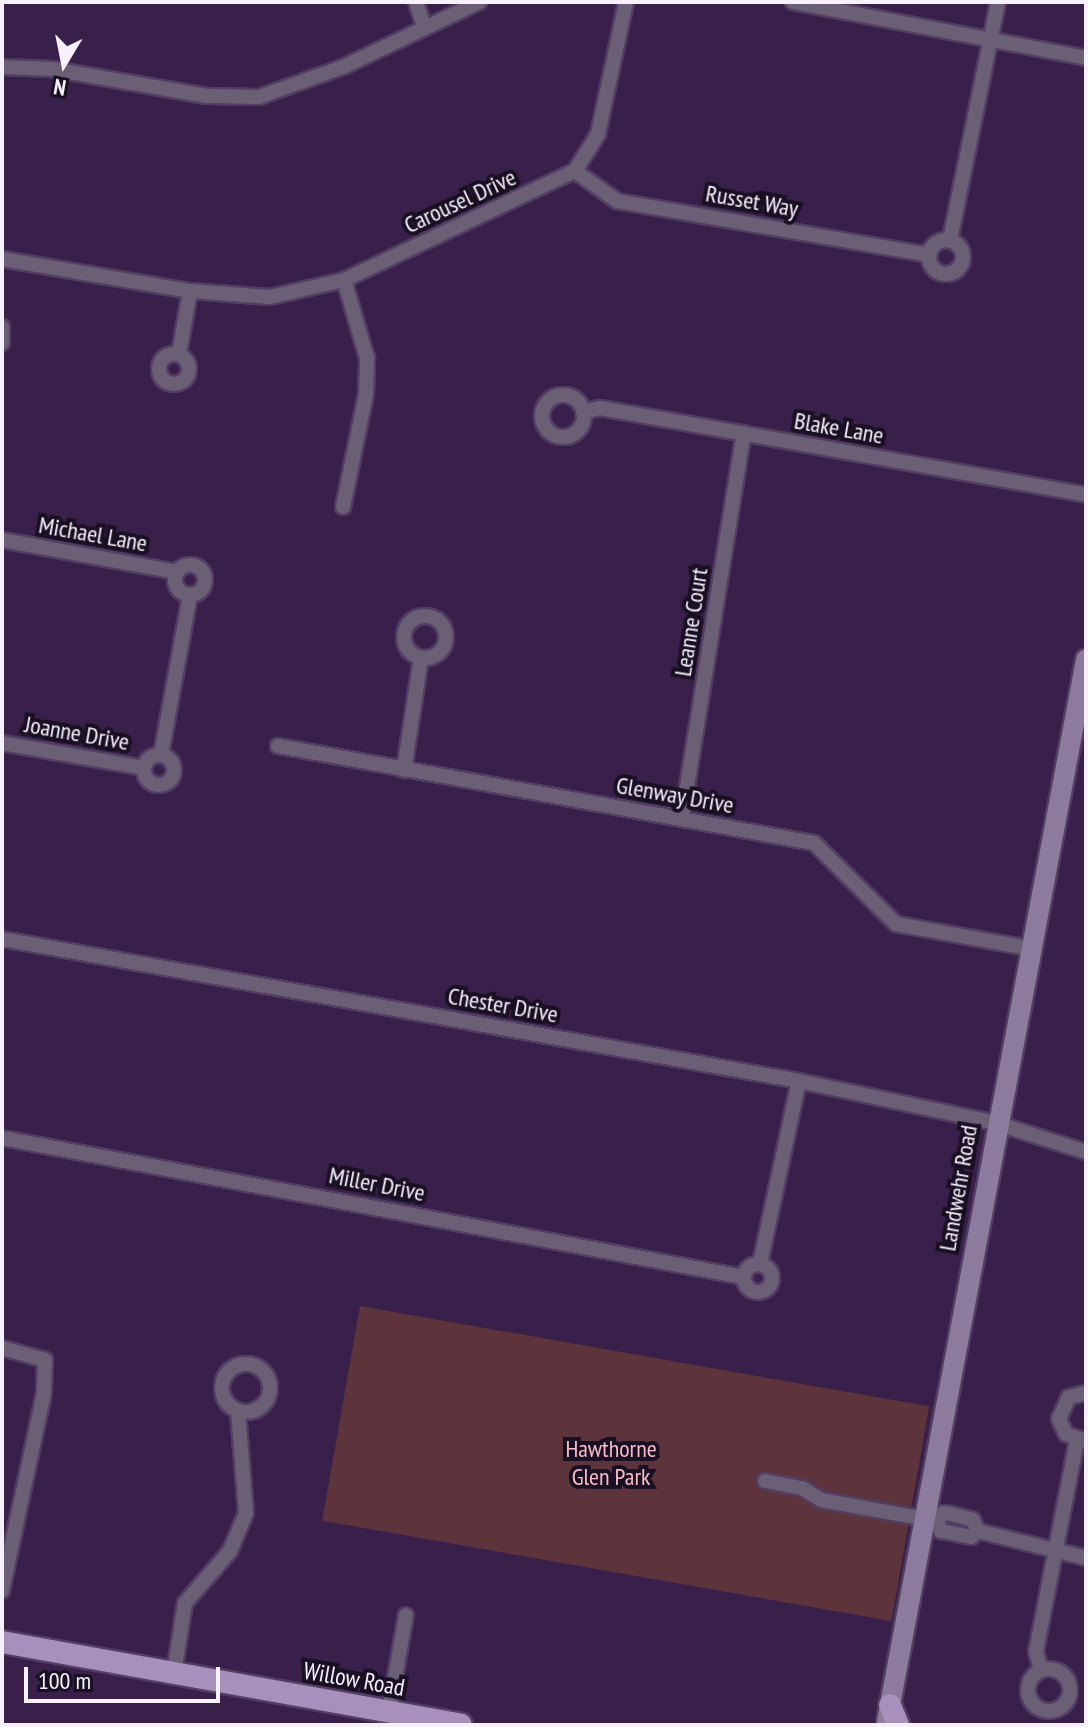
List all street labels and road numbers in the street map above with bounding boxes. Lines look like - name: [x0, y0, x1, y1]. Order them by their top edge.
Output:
- street label: Carousel Drive: [400, 163, 520, 239]
- street label: Russet Way: [703, 179, 801, 223]
- street label: Blake Lane: [792, 406, 886, 450]
- street label: Michael Lane: [37, 510, 149, 558]
- street label: Leanne Court: [668, 566, 714, 678]
- street label: Joanne Drive: [23, 710, 131, 756]
- street label: Glenway Drive: [614, 770, 736, 820]
- street label: Chester Drive: [446, 981, 560, 1029]
- street label: Landwehr Road: [933, 1123, 983, 1253]
- street label: Miller Drive: [327, 1161, 427, 1207]
- street label: Willow Road: [301, 1656, 407, 1702]

